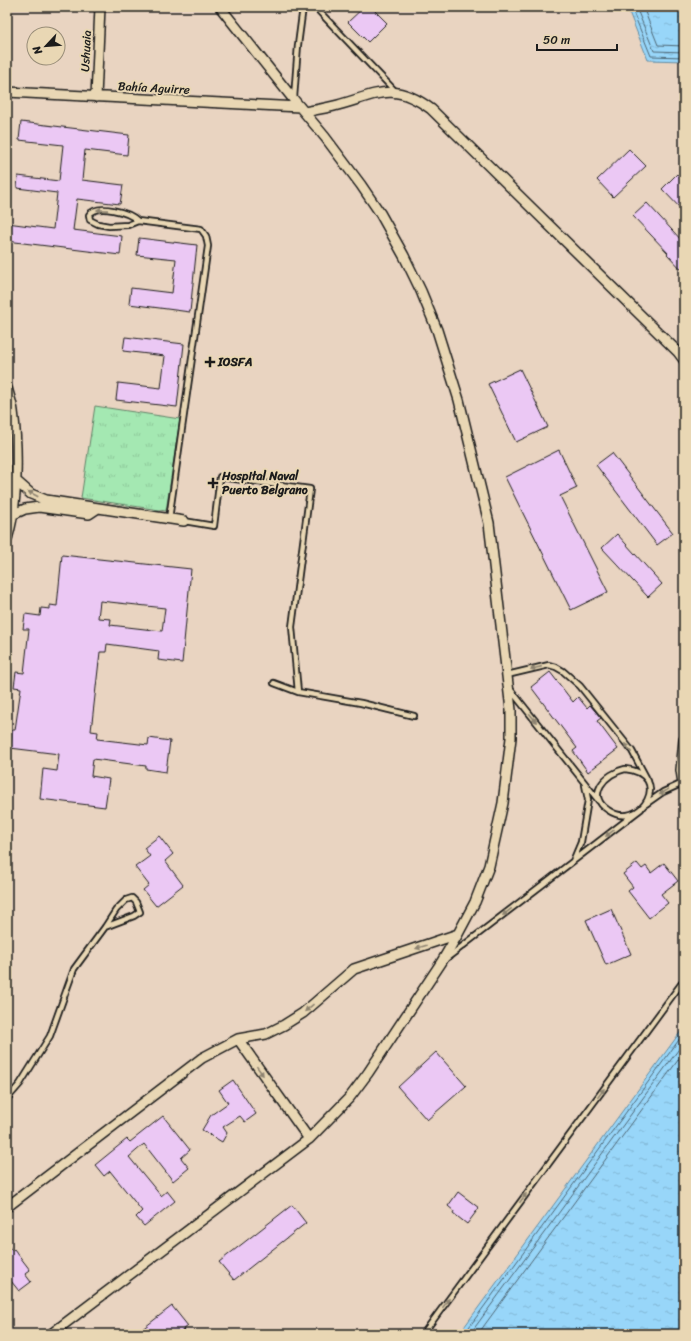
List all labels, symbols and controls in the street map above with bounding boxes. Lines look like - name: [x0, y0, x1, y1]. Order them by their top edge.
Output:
- north arrow: [26, 26, 66, 66]
- scale bar: [537, 26, 617, 52]
- text: 50 m: [543, 29, 570, 51]
- street label: Ushuaia: [74, 30, 98, 72]
- text: N: [27, 42, 48, 59]
- street label: Bahía Aguirre: [117, 75, 191, 101]
- one-way arrow: [95, 207, 108, 213]
- place label: IOSFA: [217, 351, 253, 373]
- marker: IOSFA: [205, 357, 215, 367]
- place label: Hospital Naval Puerto Belgrano: [221, 465, 308, 501]
- marker: Hospital Naval Puerto Belgrano: [207, 477, 219, 489]
- one-way arrow: [27, 491, 39, 498]
- one-way arrow: [530, 665, 542, 671]
- one-way arrow: [529, 713, 537, 724]
- one-way arrow: [624, 742, 633, 753]
- one-way arrow: [658, 788, 670, 795]
- one-way arrow: [604, 828, 615, 837]
- one-way arrow: [501, 908, 512, 916]
- one-way arrow: [415, 944, 427, 950]
- one-way arrow: [304, 1003, 314, 1012]
- one-way arrow: [256, 1066, 264, 1076]
- one-way arrow: [596, 1088, 605, 1099]
- one-way arrow: [519, 1193, 527, 1203]
- one-way arrow: [442, 1297, 450, 1308]

